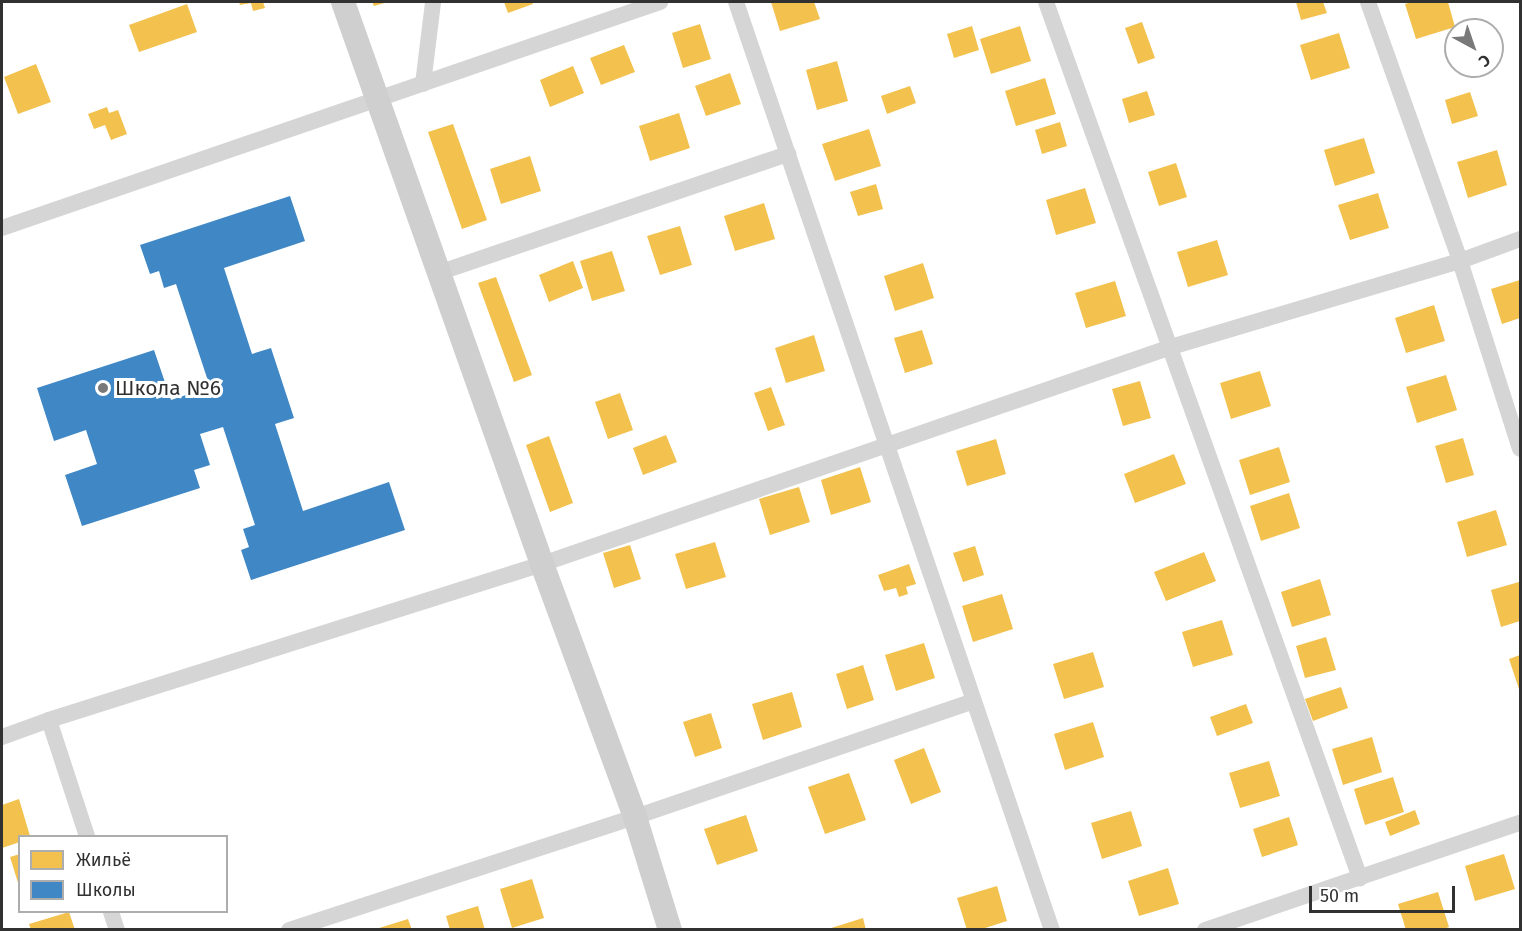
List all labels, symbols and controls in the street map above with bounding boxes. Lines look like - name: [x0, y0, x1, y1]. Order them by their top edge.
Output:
- north arrow: [1444, 18, 1504, 78]
- text: С: [1475, 50, 1494, 71]
- place label: Школа №6: [115, 375, 221, 401]
- marker: Школа №6: [96, 381, 110, 395]
- legend: [18, 835, 228, 913]
- text: Жильё: [76, 849, 131, 871]
- scale bar: [1312, 874, 1458, 912]
- text: Школы: [76, 879, 136, 901]
- text: 50 m: [1320, 885, 1359, 907]

